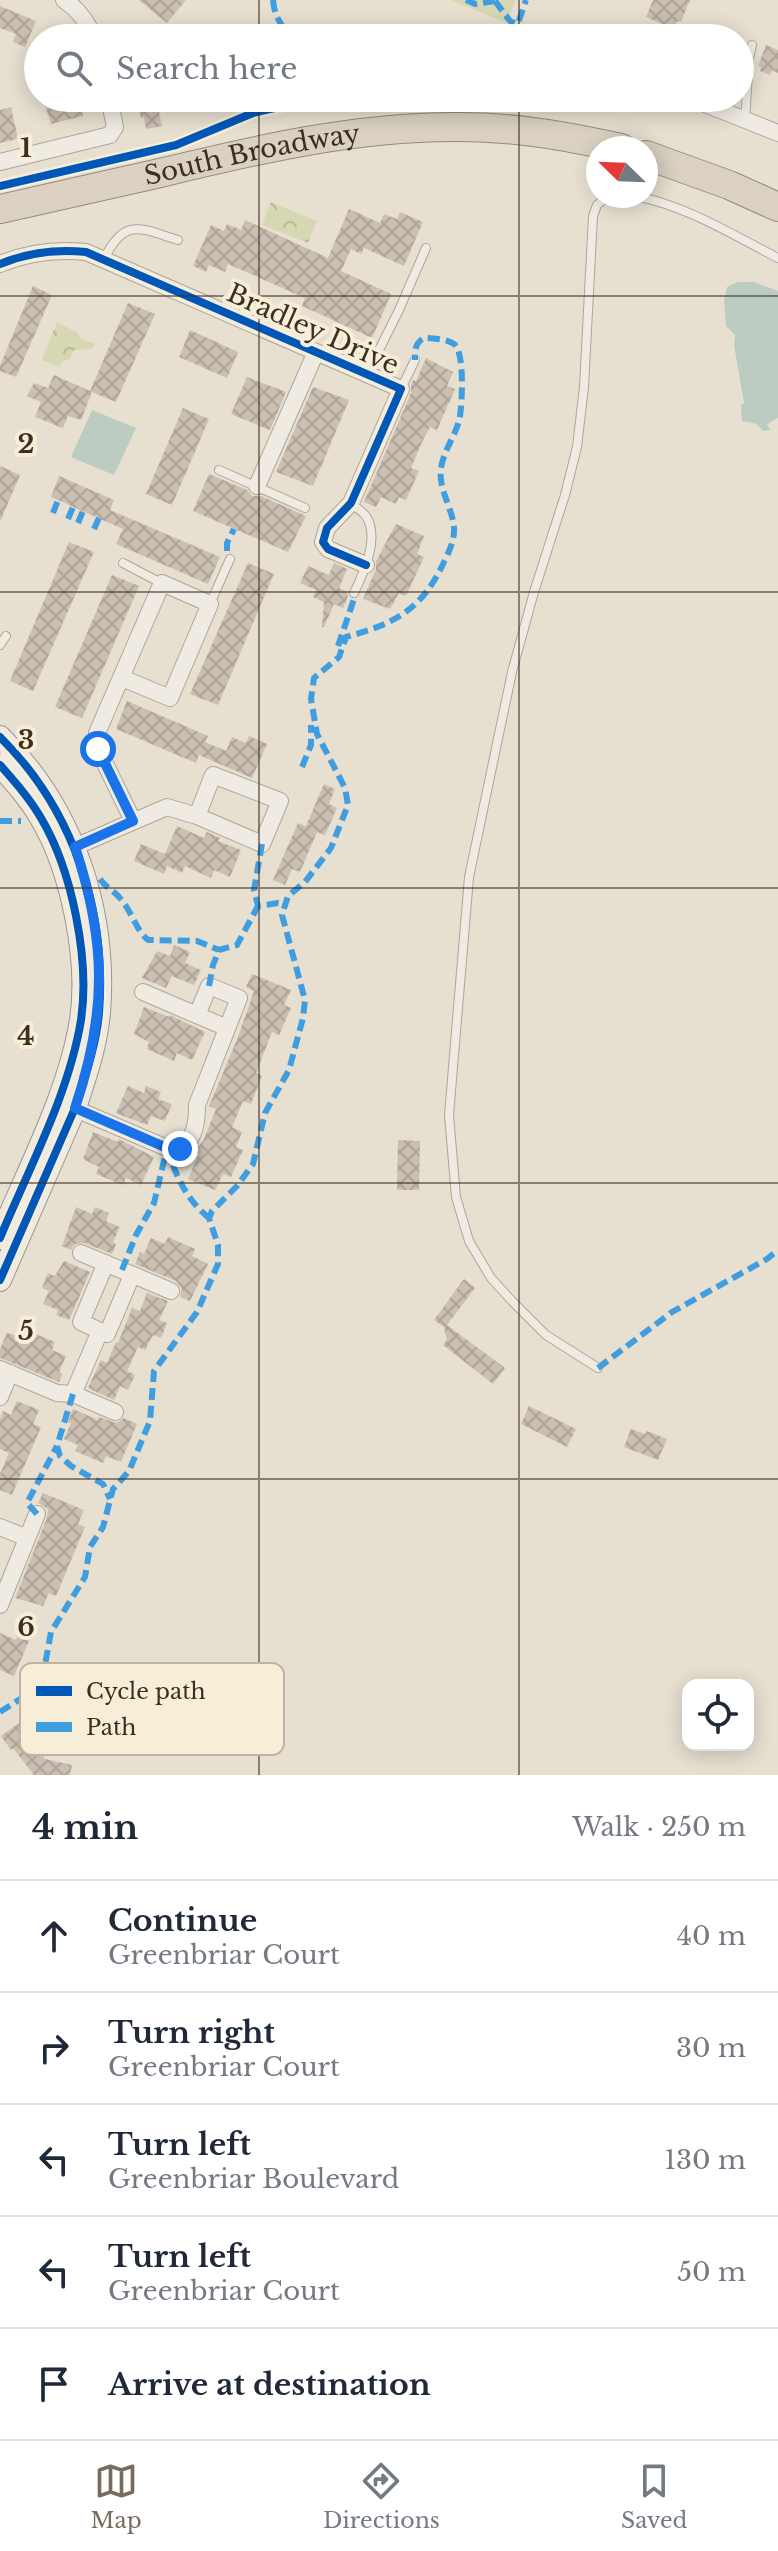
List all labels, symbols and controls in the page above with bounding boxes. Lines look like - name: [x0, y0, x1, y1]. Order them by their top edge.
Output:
- search box: [24, 24, 754, 112]
- icon: search: [52, 46, 96, 90]
- text: Search here: [116, 50, 297, 87]
- street label: South Broadway: [141, 117, 362, 192]
- text: 1: [20, 132, 32, 164]
- north arrow: [586, 136, 658, 208]
- street label: Bradley Drive: [222, 277, 404, 381]
- text: 2: [18, 428, 34, 460]
- text: 3: [18, 724, 34, 756]
- route start: [80, 731, 116, 767]
- text: 4: [17, 1020, 35, 1052]
- route end: [162, 1131, 198, 1167]
- text: 5: [18, 1315, 34, 1347]
- text: 6: [17, 1611, 35, 1643]
- legend: [20, 1663, 284, 1755]
- text: Cycle path: [86, 1678, 206, 1705]
- map controls: [682, 1679, 754, 1751]
- button: locate: [682, 1679, 754, 1751]
- text: Path: [86, 1714, 137, 1741]
- text: 4 min: [32, 1806, 138, 1848]
- text: Walk · 250 m: [572, 1811, 746, 1843]
- text: Continue: [108, 1902, 257, 1939]
- icon: ahead: [32, 1914, 76, 1958]
- text: 40 m: [677, 1920, 746, 1952]
- text: Greenbriar Court: [108, 1939, 340, 1971]
- text: Turn right: [108, 2014, 275, 2051]
- icon: right: [32, 2026, 76, 2070]
- text: 30 m: [676, 2032, 746, 2064]
- text: Greenbriar Court: [108, 2051, 340, 2083]
- text: Turn left: [108, 2126, 251, 2163]
- icon: left: [32, 2138, 76, 2182]
- text: 130 m: [664, 2144, 746, 2176]
- text: Greenbriar Boulevard: [108, 2163, 399, 2195]
- text: Turn left: [108, 2238, 251, 2275]
- icon: left: [32, 2250, 76, 2294]
- text: 50 m: [677, 2256, 746, 2288]
- text: Greenbriar Court: [108, 2275, 340, 2307]
- icon: arrive: [32, 2362, 76, 2406]
- text: Arrive at destination: [108, 2366, 431, 2403]
- tab: Map: [91, 2459, 142, 2534]
- tab: Directions: [323, 2459, 440, 2534]
- tab: Saved: [621, 2459, 687, 2534]

